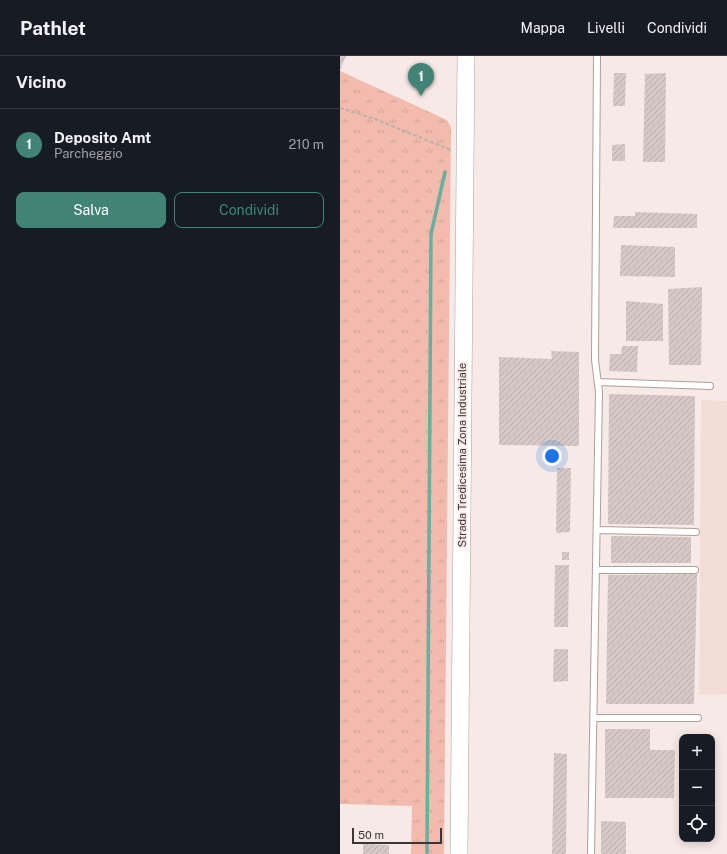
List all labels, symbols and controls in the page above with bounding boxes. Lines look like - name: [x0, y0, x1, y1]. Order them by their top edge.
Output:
- text: Pathlet: [20, 17, 86, 39]
- text: Mappa: [521, 20, 565, 36]
- text: Livelli: [587, 20, 625, 36]
- text: Condividi: [647, 20, 707, 36]
- pin: 1: [408, 63, 434, 96]
- text: Vicino: [16, 72, 66, 92]
- text: Deposito Amt: [54, 129, 151, 146]
- text: 1: [26, 137, 32, 152]
- text: 210 m: [289, 137, 324, 152]
- text: Parcheggio: [54, 146, 123, 161]
- button: Salva: [16, 192, 166, 228]
- button: Condividi: [174, 192, 324, 228]
- street label: Strada Tredicesima Zona Industriale: [456, 363, 468, 547]
- your location: [542, 446, 562, 466]
- map controls: [679, 734, 715, 842]
- button: +: [679, 734, 715, 770]
- button: −: [679, 770, 715, 806]
- button: locate: [679, 806, 715, 842]
- scale bar: [352, 826, 442, 845]
- text: 50 m: [358, 829, 384, 841]

